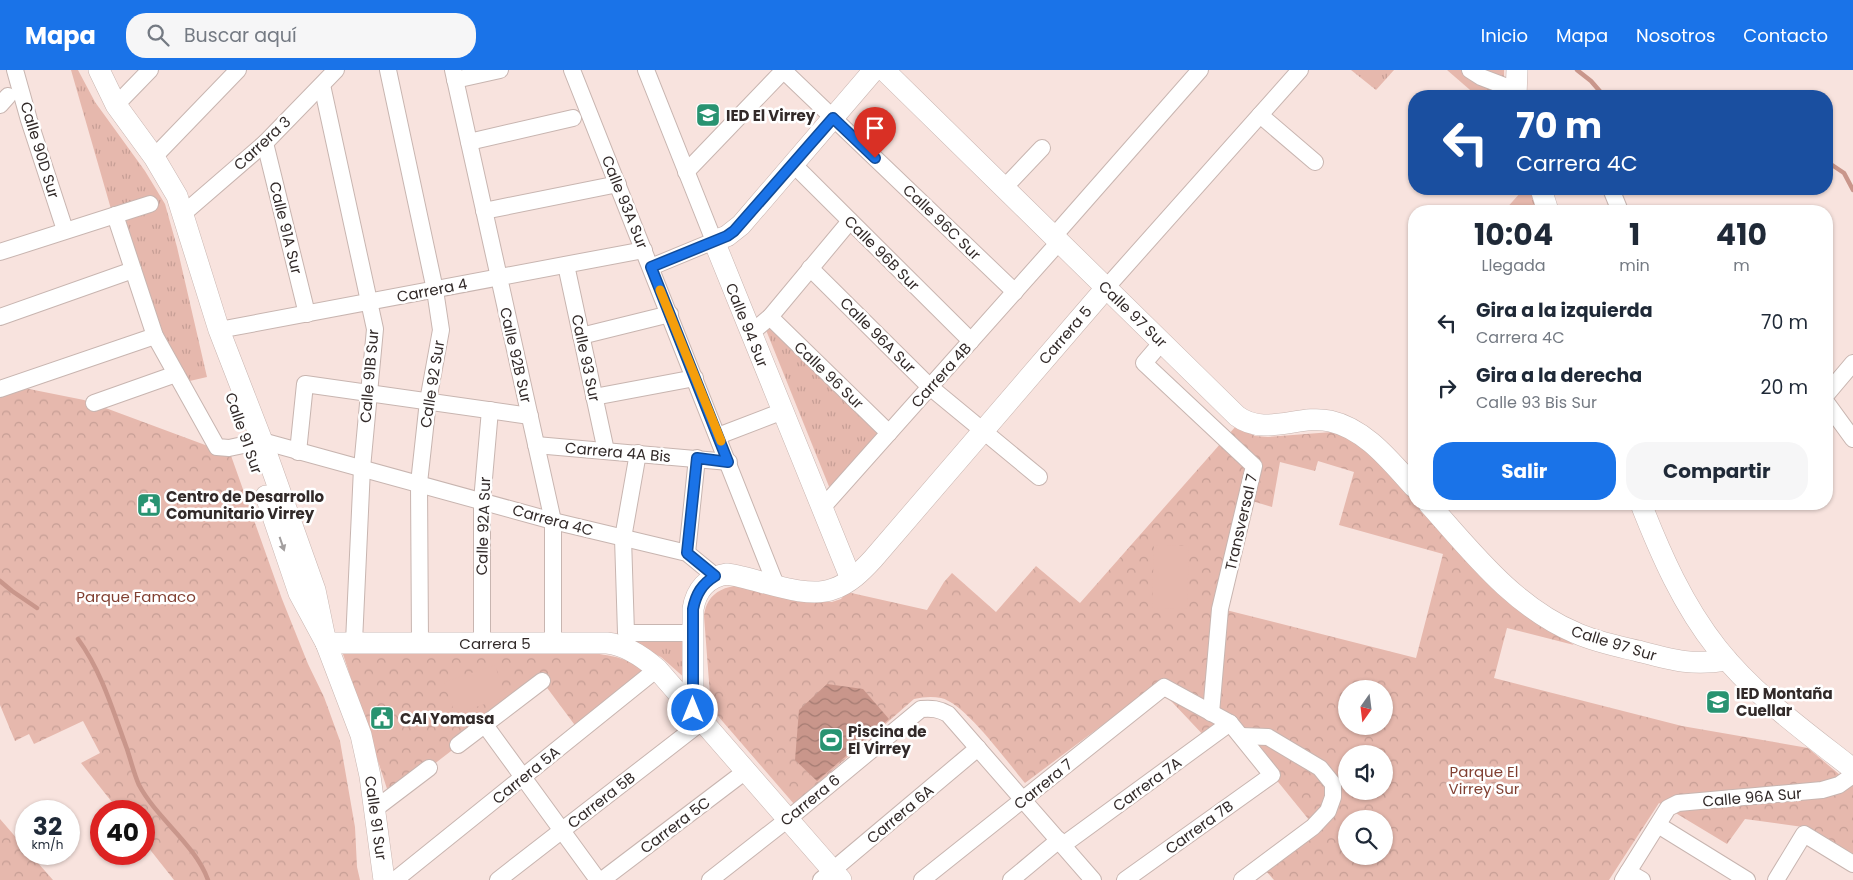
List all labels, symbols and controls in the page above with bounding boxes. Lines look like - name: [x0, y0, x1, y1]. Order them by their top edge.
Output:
- search box: [126, 13, 476, 58]
- text: Mapa: [25, 19, 96, 52]
- icon: search: [144, 21, 172, 49]
- text: Buscar aquí: [184, 22, 297, 49]
- text: Inicio: [1481, 23, 1528, 48]
- text: Mapa: [1556, 23, 1608, 48]
- text: Nosotros: [1636, 23, 1715, 48]
- text: Contacto: [1743, 23, 1828, 48]
- street label: Calle 90D Sur: [15, 99, 65, 201]
- text: 70 m: [1516, 101, 1602, 150]
- school or university icon: IED El Virrey: [695, 102, 721, 128]
- place label: IED El Virrey: [726, 105, 816, 126]
- pin: [854, 107, 896, 158]
- icon: left: [1433, 110, 1498, 175]
- street label: Carrera 3: [229, 111, 295, 175]
- icon: arrive: [861, 114, 889, 142]
- text: Carrera 4C: [1516, 148, 1638, 179]
- street label: Calle 93A Sur: [597, 152, 653, 252]
- street label: Calle 91A Sur: [264, 179, 308, 277]
- street label: Calle 96C Sur: [898, 179, 986, 265]
- street label: Calle 96B Sur: [840, 211, 925, 296]
- text: 10:04: [1474, 213, 1553, 256]
- text: 1: [1629, 213, 1640, 256]
- text: 410: [1716, 213, 1767, 256]
- text: Llegada: [1482, 254, 1546, 277]
- text: min: [1619, 254, 1650, 277]
- text: m: [1733, 254, 1750, 277]
- street label: Carrera 4: [395, 273, 469, 307]
- street label: Calle 97 Sur: [1094, 276, 1172, 352]
- street label: Calle 94 Sur: [721, 280, 774, 371]
- street label: Calle 96A Sur: [835, 292, 921, 378]
- text: Gira a la izquierda: [1476, 297, 1653, 324]
- street label: Carrera 5: [1034, 301, 1096, 369]
- street label: Calle 92B Sur: [495, 305, 537, 405]
- icon: left: [1433, 309, 1461, 337]
- text: 70 m: [1761, 309, 1808, 336]
- street label: Calle 93 Sur: [567, 312, 606, 404]
- text: Carrera 4C: [1476, 326, 1565, 349]
- street label: Calle 91B Sur: [354, 328, 384, 424]
- street label: Calle 96 Sur: [790, 336, 869, 414]
- street label: Calle 92 Sur: [415, 338, 449, 429]
- street label: Carrera 4B: [906, 338, 976, 412]
- text: Gira a la derecha: [1476, 362, 1642, 389]
- icon: right: [1433, 374, 1461, 402]
- text: 20 m: [1760, 374, 1808, 401]
- street label: Calle 91 Sur: [220, 390, 268, 477]
- text: Calle 93 Bis Sur: [1476, 391, 1597, 414]
- street label: Carrera 4A Bis: [564, 437, 672, 467]
- button: Salir: [1433, 442, 1616, 500]
- button: Compartir: [1626, 442, 1808, 500]
- street label: Transversal 7: [1220, 472, 1262, 572]
- street label: Calle 92A Sur: [471, 476, 495, 576]
- place label: Centro de Desarrollo Comunitario Virrey: [166, 486, 325, 524]
- public building icon: Centro de Desarrollo Comunitario Virrey: [136, 492, 162, 518]
- street label: Carrera 4C: [510, 499, 596, 541]
- one-way arrow: [278, 537, 286, 552]
- park label: Parque Famaco: [76, 586, 196, 607]
- street label: Calle 97 Sur: [1569, 620, 1660, 666]
- street label: Carrera 5: [459, 633, 531, 654]
- north arrow: [1338, 680, 1392, 735]
- map controls: [1338, 680, 1393, 865]
- position arrow: [666, 683, 718, 735]
- place label: IED Montaña Cuellar: [1736, 683, 1833, 721]
- school or university icon: IED Montaña Cuellar: [1705, 689, 1731, 715]
- public building icon: CAI Yomasa: [369, 705, 395, 731]
- place label: CAI Yomasa: [400, 708, 494, 729]
- place label: Piscina de El Virrey: [848, 721, 927, 759]
- sports icon: Piscina de El Virrey: [818, 727, 844, 753]
- street label: Carrera 5A: [488, 741, 564, 809]
- button: sound: [1338, 745, 1393, 800]
- street label: Carrera 7A: [1108, 752, 1186, 816]
- street label: Carrera 7: [1009, 754, 1077, 814]
- park label: Parque El Virrey Sur: [1449, 761, 1520, 799]
- street label: Carrera 5B: [563, 767, 639, 833]
- street label: Carrera 6: [776, 769, 844, 831]
- street label: Calle 91 Sur: [360, 775, 392, 862]
- street label: Carrera 6A: [862, 780, 938, 848]
- street label: Calle 96A Sur: [1702, 782, 1803, 812]
- street label: Carrera 5C: [636, 792, 714, 858]
- street label: Carrera 7B: [1161, 795, 1237, 859]
- speed limit sign: 40: [90, 800, 155, 865]
- text: 32: [33, 809, 62, 844]
- button: search: [1338, 810, 1393, 865]
- text: km/h: [32, 836, 63, 853]

